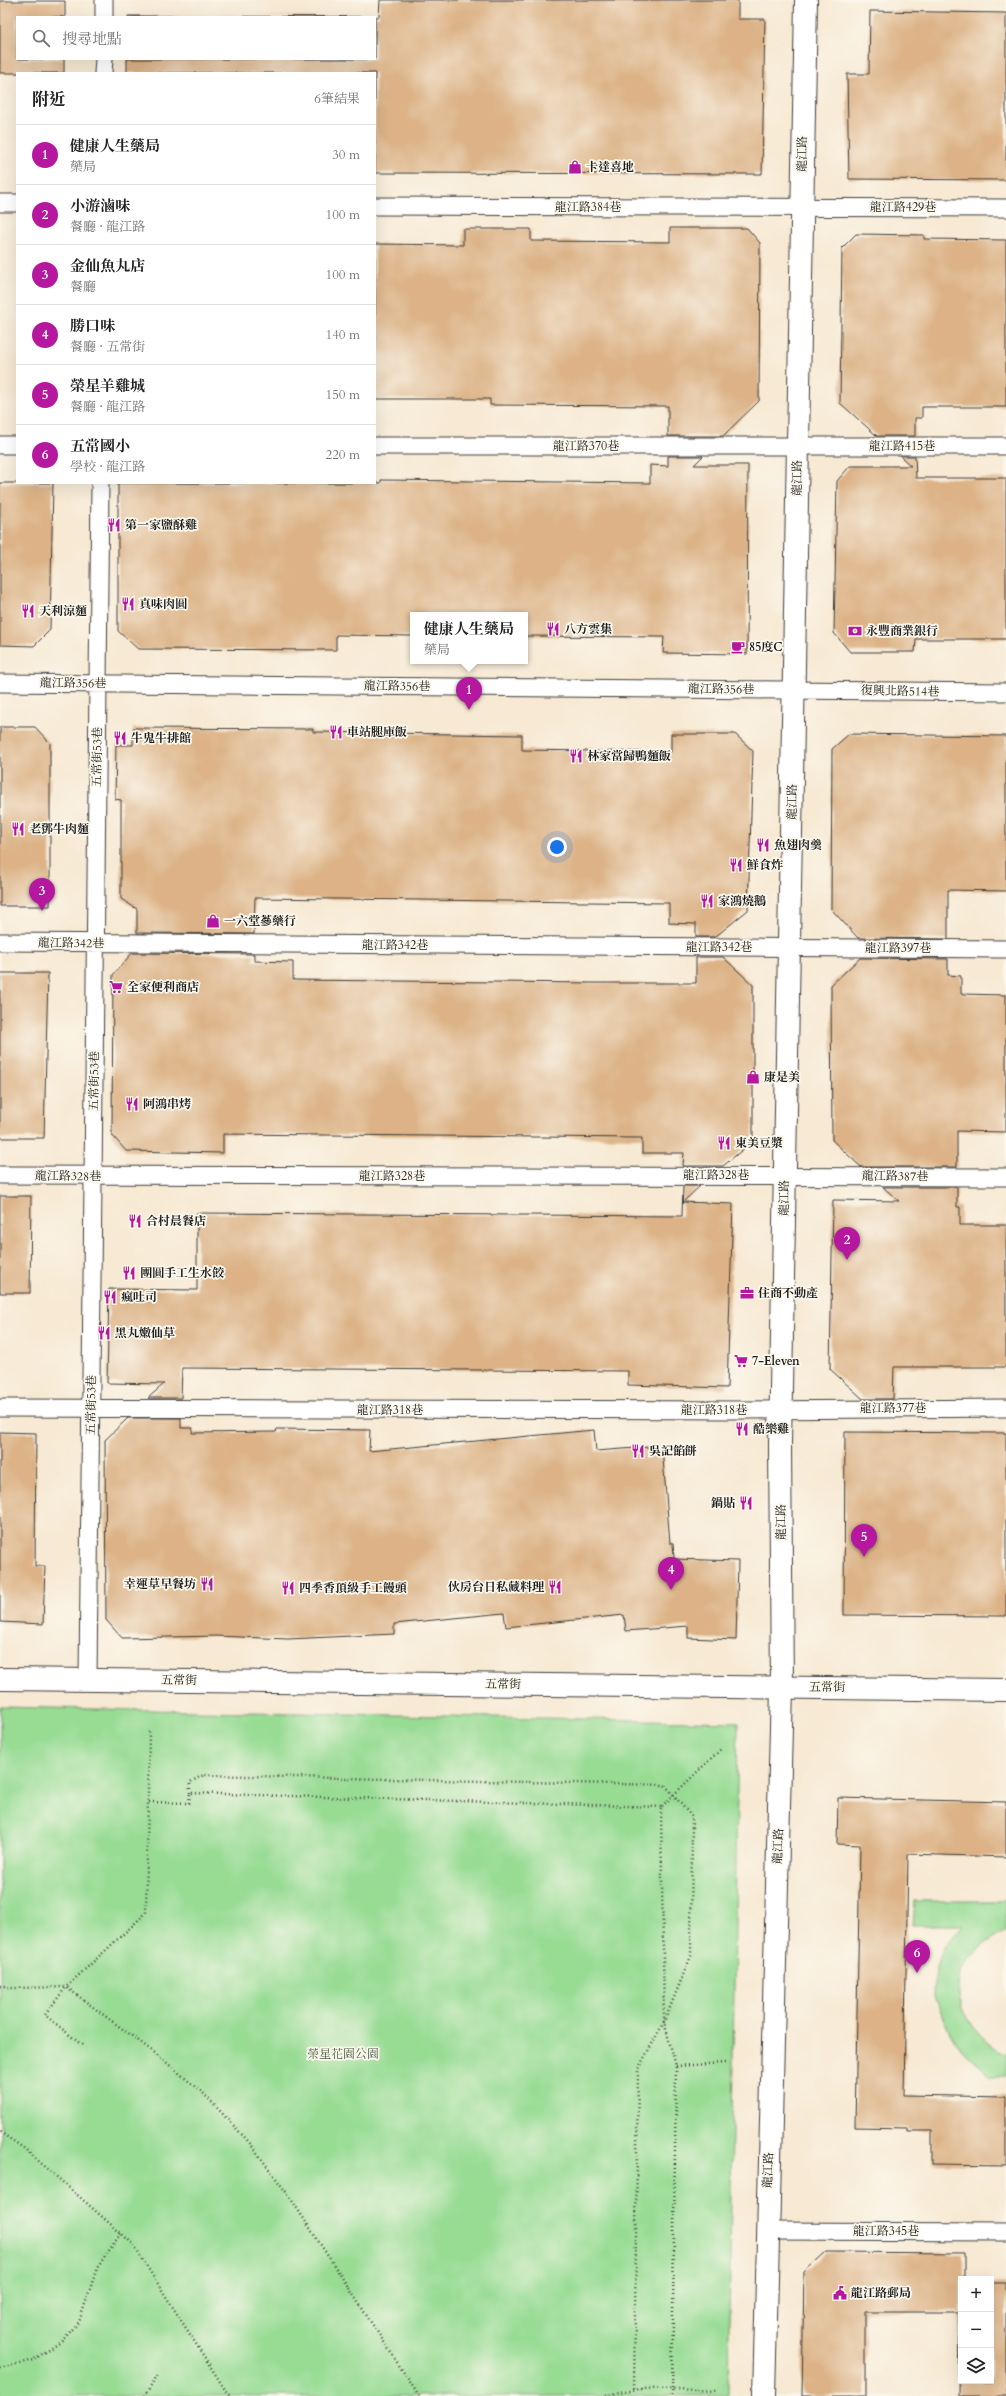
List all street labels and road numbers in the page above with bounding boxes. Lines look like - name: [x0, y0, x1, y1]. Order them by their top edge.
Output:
- street label: 龍江路: [794, 136, 810, 172]
- street label: 龍江路384巷: [555, 199, 621, 215]
- street label: 龍江路429巷: [870, 199, 936, 215]
- street label: 龍江路370巷: [553, 438, 619, 454]
- street label: 龍江路415巷: [869, 438, 935, 454]
- street label: 龍江路: [789, 460, 805, 496]
- street label: 龍江路356巷: [40, 674, 106, 692]
- street label: 龍江路356巷: [364, 677, 430, 695]
- street label: 龍江路356巷: [688, 680, 754, 698]
- street label: 復興北路514巷: [861, 682, 939, 700]
- street label: 五常街53巷: [88, 727, 106, 787]
- street label: 龍江路: [784, 784, 800, 820]
- street label: 龍江路342巷: [38, 934, 104, 952]
- street label: 龍江路342巷: [362, 937, 428, 953]
- street label: 龍江路342巷: [686, 939, 752, 955]
- street label: 龍江路397巷: [865, 940, 931, 956]
- street label: 五常街53巷: [85, 1051, 103, 1111]
- street label: 龍江路328巷: [35, 1167, 101, 1185]
- street label: 龍江路328巷: [683, 1167, 749, 1183]
- street label: 龍江路387巷: [862, 1167, 928, 1185]
- street label: 龍江路328巷: [359, 1168, 425, 1184]
- street label: 龍江路: [776, 1180, 792, 1216]
- street label: 五常街53巷: [82, 1375, 100, 1435]
- street label: 龍江路377巷: [860, 1400, 926, 1416]
- street label: 龍江路318巷: [357, 1402, 423, 1418]
- street label: 龍江路318巷: [681, 1402, 747, 1418]
- street label: 龍江路: [773, 1504, 789, 1540]
- street label: 五常街: [161, 1672, 198, 1688]
- street label: 五常街: [485, 1676, 522, 1692]
- street label: 五常街: [809, 1679, 846, 1695]
- street label: 龍江路: [769, 1828, 787, 1864]
- street label: 龍江路: [759, 2152, 777, 2188]
- street label: 龍江路345巷: [853, 2223, 919, 2239]

